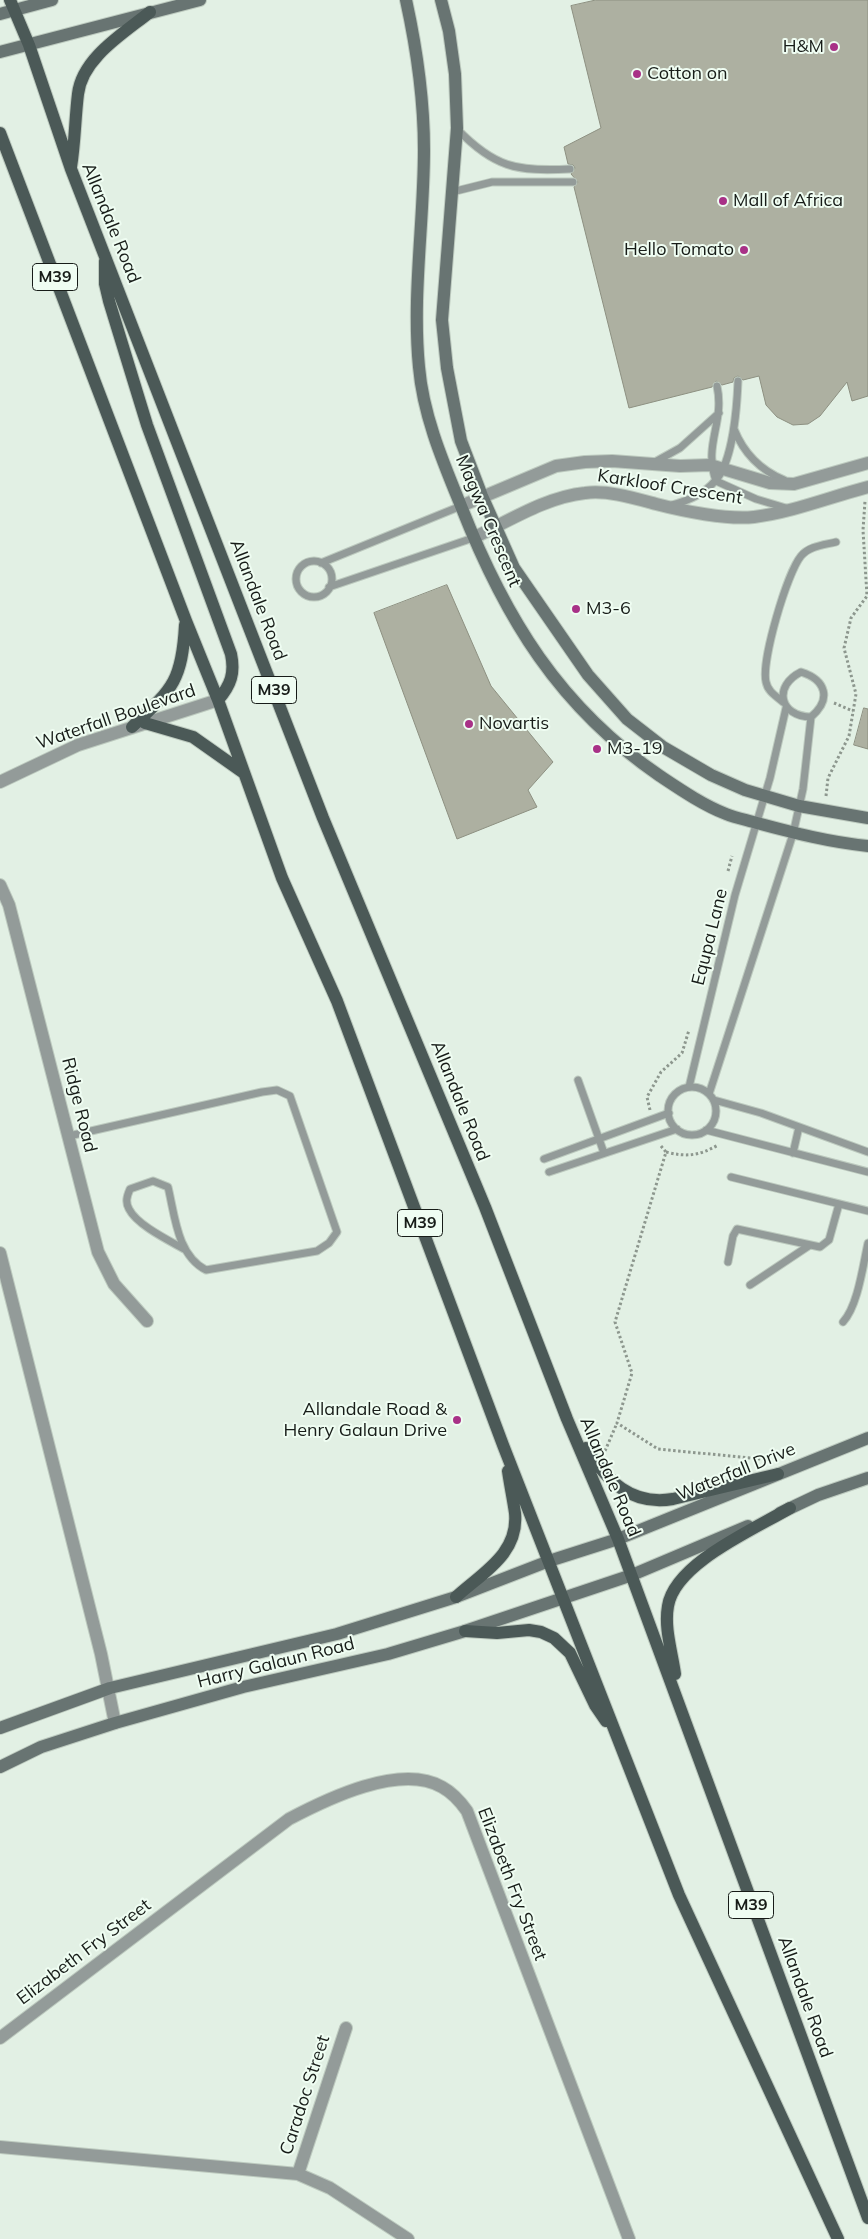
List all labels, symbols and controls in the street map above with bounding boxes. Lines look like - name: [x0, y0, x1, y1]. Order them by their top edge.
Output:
- place label: H&M: [783, 36, 824, 58]
- marker: H&M: [828, 41, 840, 53]
- place label: Cotton on: [647, 63, 727, 85]
- marker: Cotton on: [631, 68, 643, 80]
- street label: Allandale Road: [77, 160, 145, 286]
- place label: Mall of Africa: [733, 190, 843, 212]
- marker: Mall of Africa: [717, 195, 729, 207]
- place label: Hello Tomato: [624, 239, 734, 261]
- marker: Hello Tomato: [738, 244, 750, 256]
- road number: M39: [32, 264, 78, 290]
- street label: Magwa Crescent: [451, 452, 525, 590]
- street label: Karkloof Crescent: [596, 465, 744, 509]
- street label: Allandale Road: [225, 537, 291, 663]
- place label: M3-6: [586, 598, 631, 620]
- marker: M3-6: [570, 603, 582, 615]
- road number: M39: [252, 676, 296, 704]
- street label: Waterfall Boulevard: [33, 680, 199, 754]
- place label: Novartis: [479, 713, 549, 735]
- marker: Novartis: [463, 718, 475, 730]
- place label: M3-19: [607, 738, 663, 760]
- marker: M3-19: [591, 743, 603, 755]
- street label: Equpa Lane: [688, 886, 732, 988]
- street label: Allandale Road: [426, 1038, 494, 1164]
- street label: Ridge Road: [57, 1055, 101, 1155]
- road number: M39: [398, 1210, 442, 1236]
- place label: Allandale Road & Henry Galaun Drive: [283, 1399, 447, 1442]
- marker: Allandale Road & Henry Galaun Drive: [451, 1414, 463, 1426]
- street label: Allandale Road: [575, 1414, 645, 1540]
- street label: Waterfall Drive: [673, 1438, 799, 1506]
- street label: Harry Galaun Road: [195, 1633, 357, 1693]
- street label: Elizabeth Fry Street: [473, 1804, 551, 1964]
- road number: M39: [728, 1892, 774, 1918]
- street label: Elizabeth Fry Street: [13, 1895, 155, 2009]
- street label: Allandale Road: [773, 1933, 837, 2061]
- street label: Caradoc Street: [275, 2032, 335, 2158]

